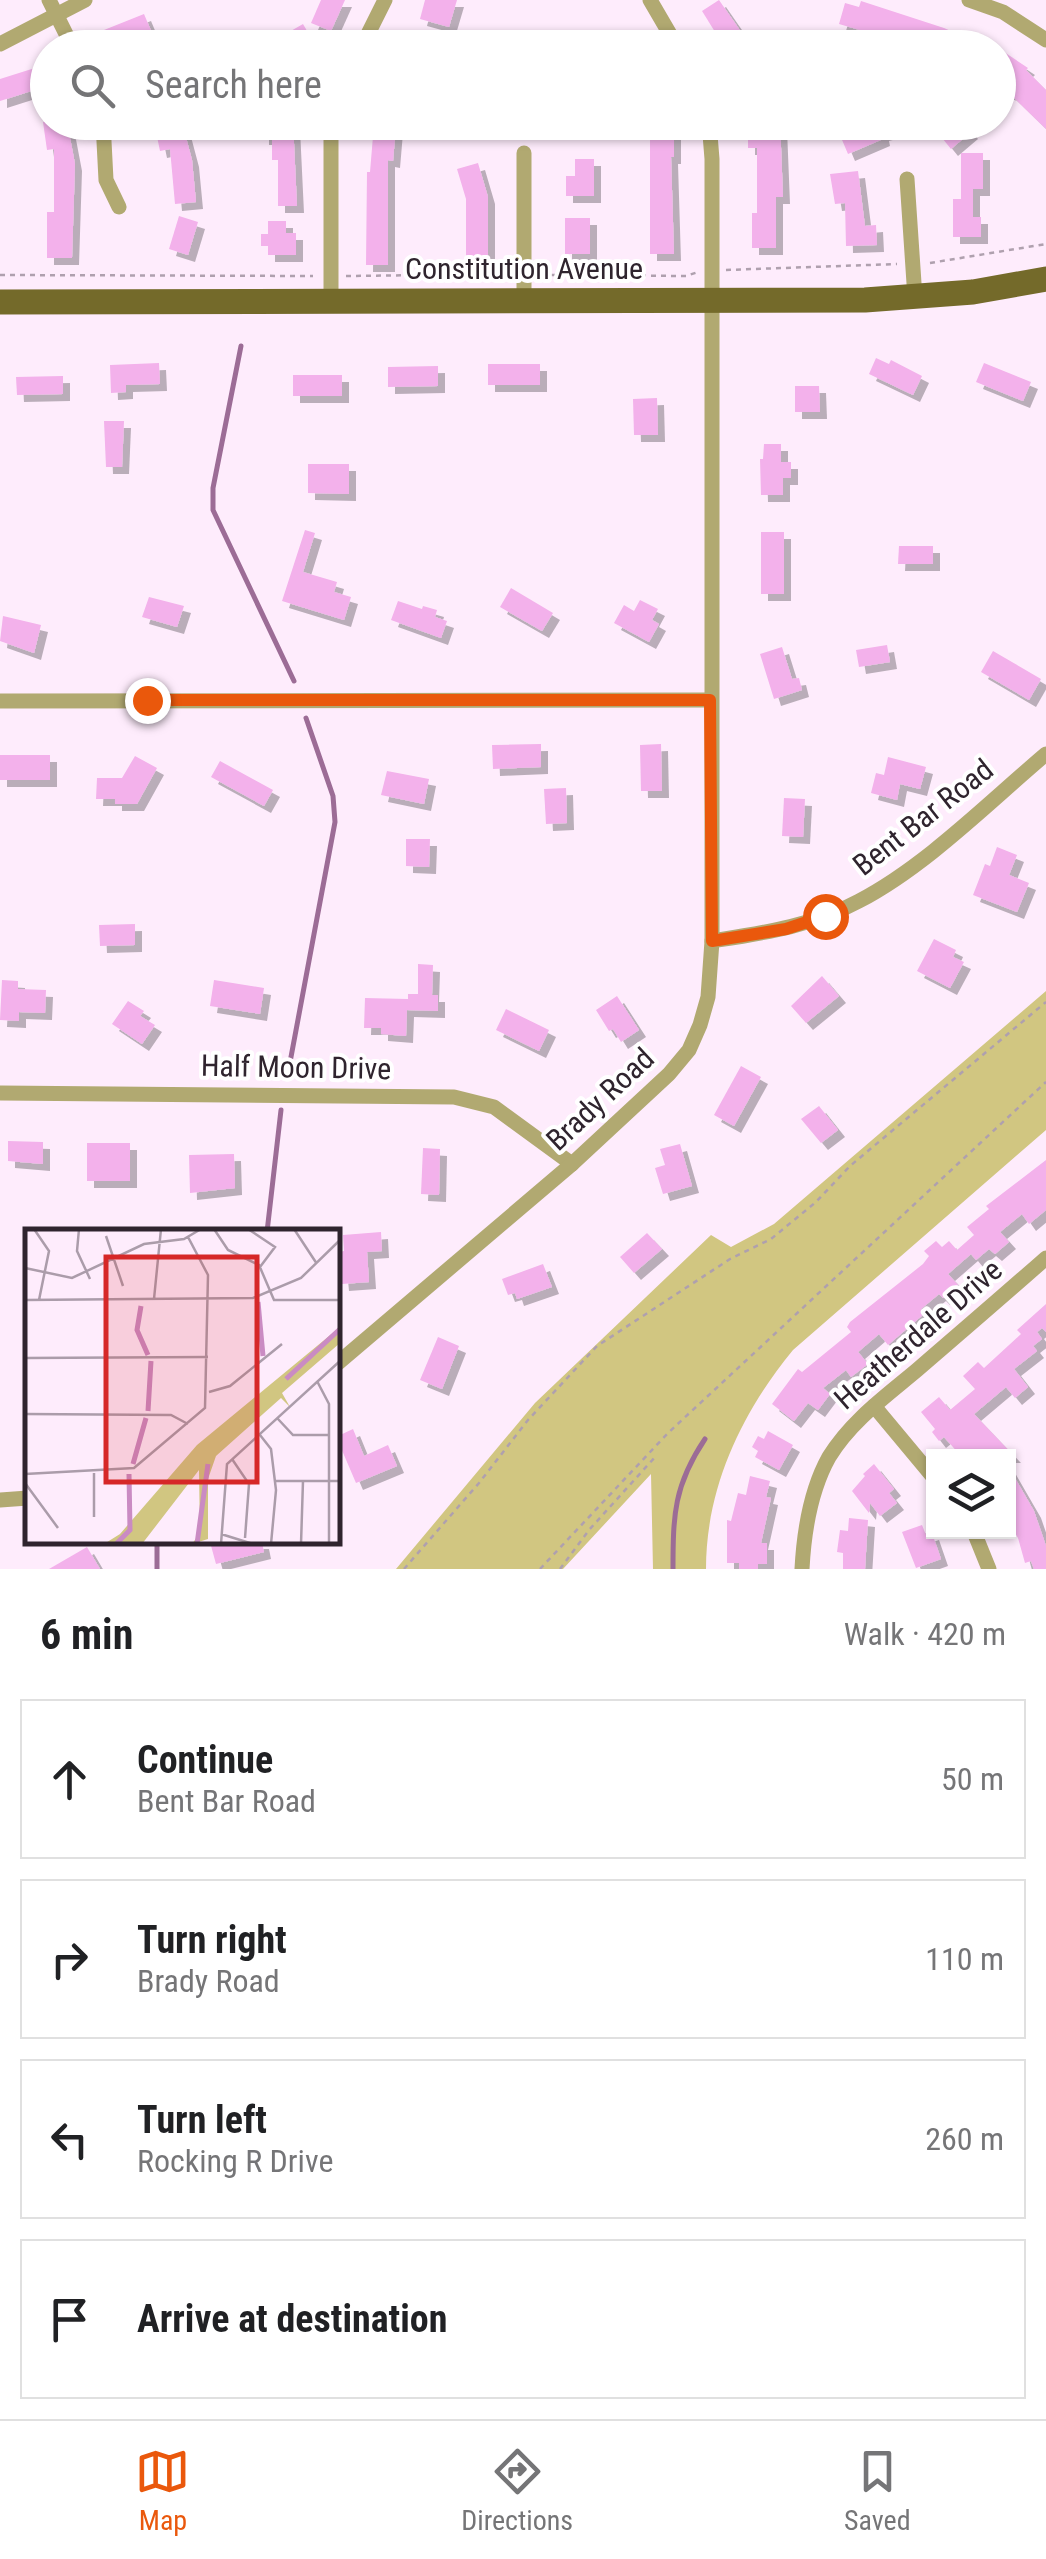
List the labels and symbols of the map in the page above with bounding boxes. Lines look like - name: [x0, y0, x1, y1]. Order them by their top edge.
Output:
- street label: Constitution Avenue: [405, 251, 643, 286]
- route end: [125, 678, 171, 724]
- street label: Bent Bar Road: [846, 752, 1000, 882]
- route start: [803, 894, 849, 940]
- street label: Brady Road: [539, 1041, 661, 1157]
- street label: Half Moon Drive: [201, 1048, 391, 1086]
- inset map: [25, 1229, 340, 1544]
- street label: Heatherdale Drive: [827, 1252, 1009, 1416]

